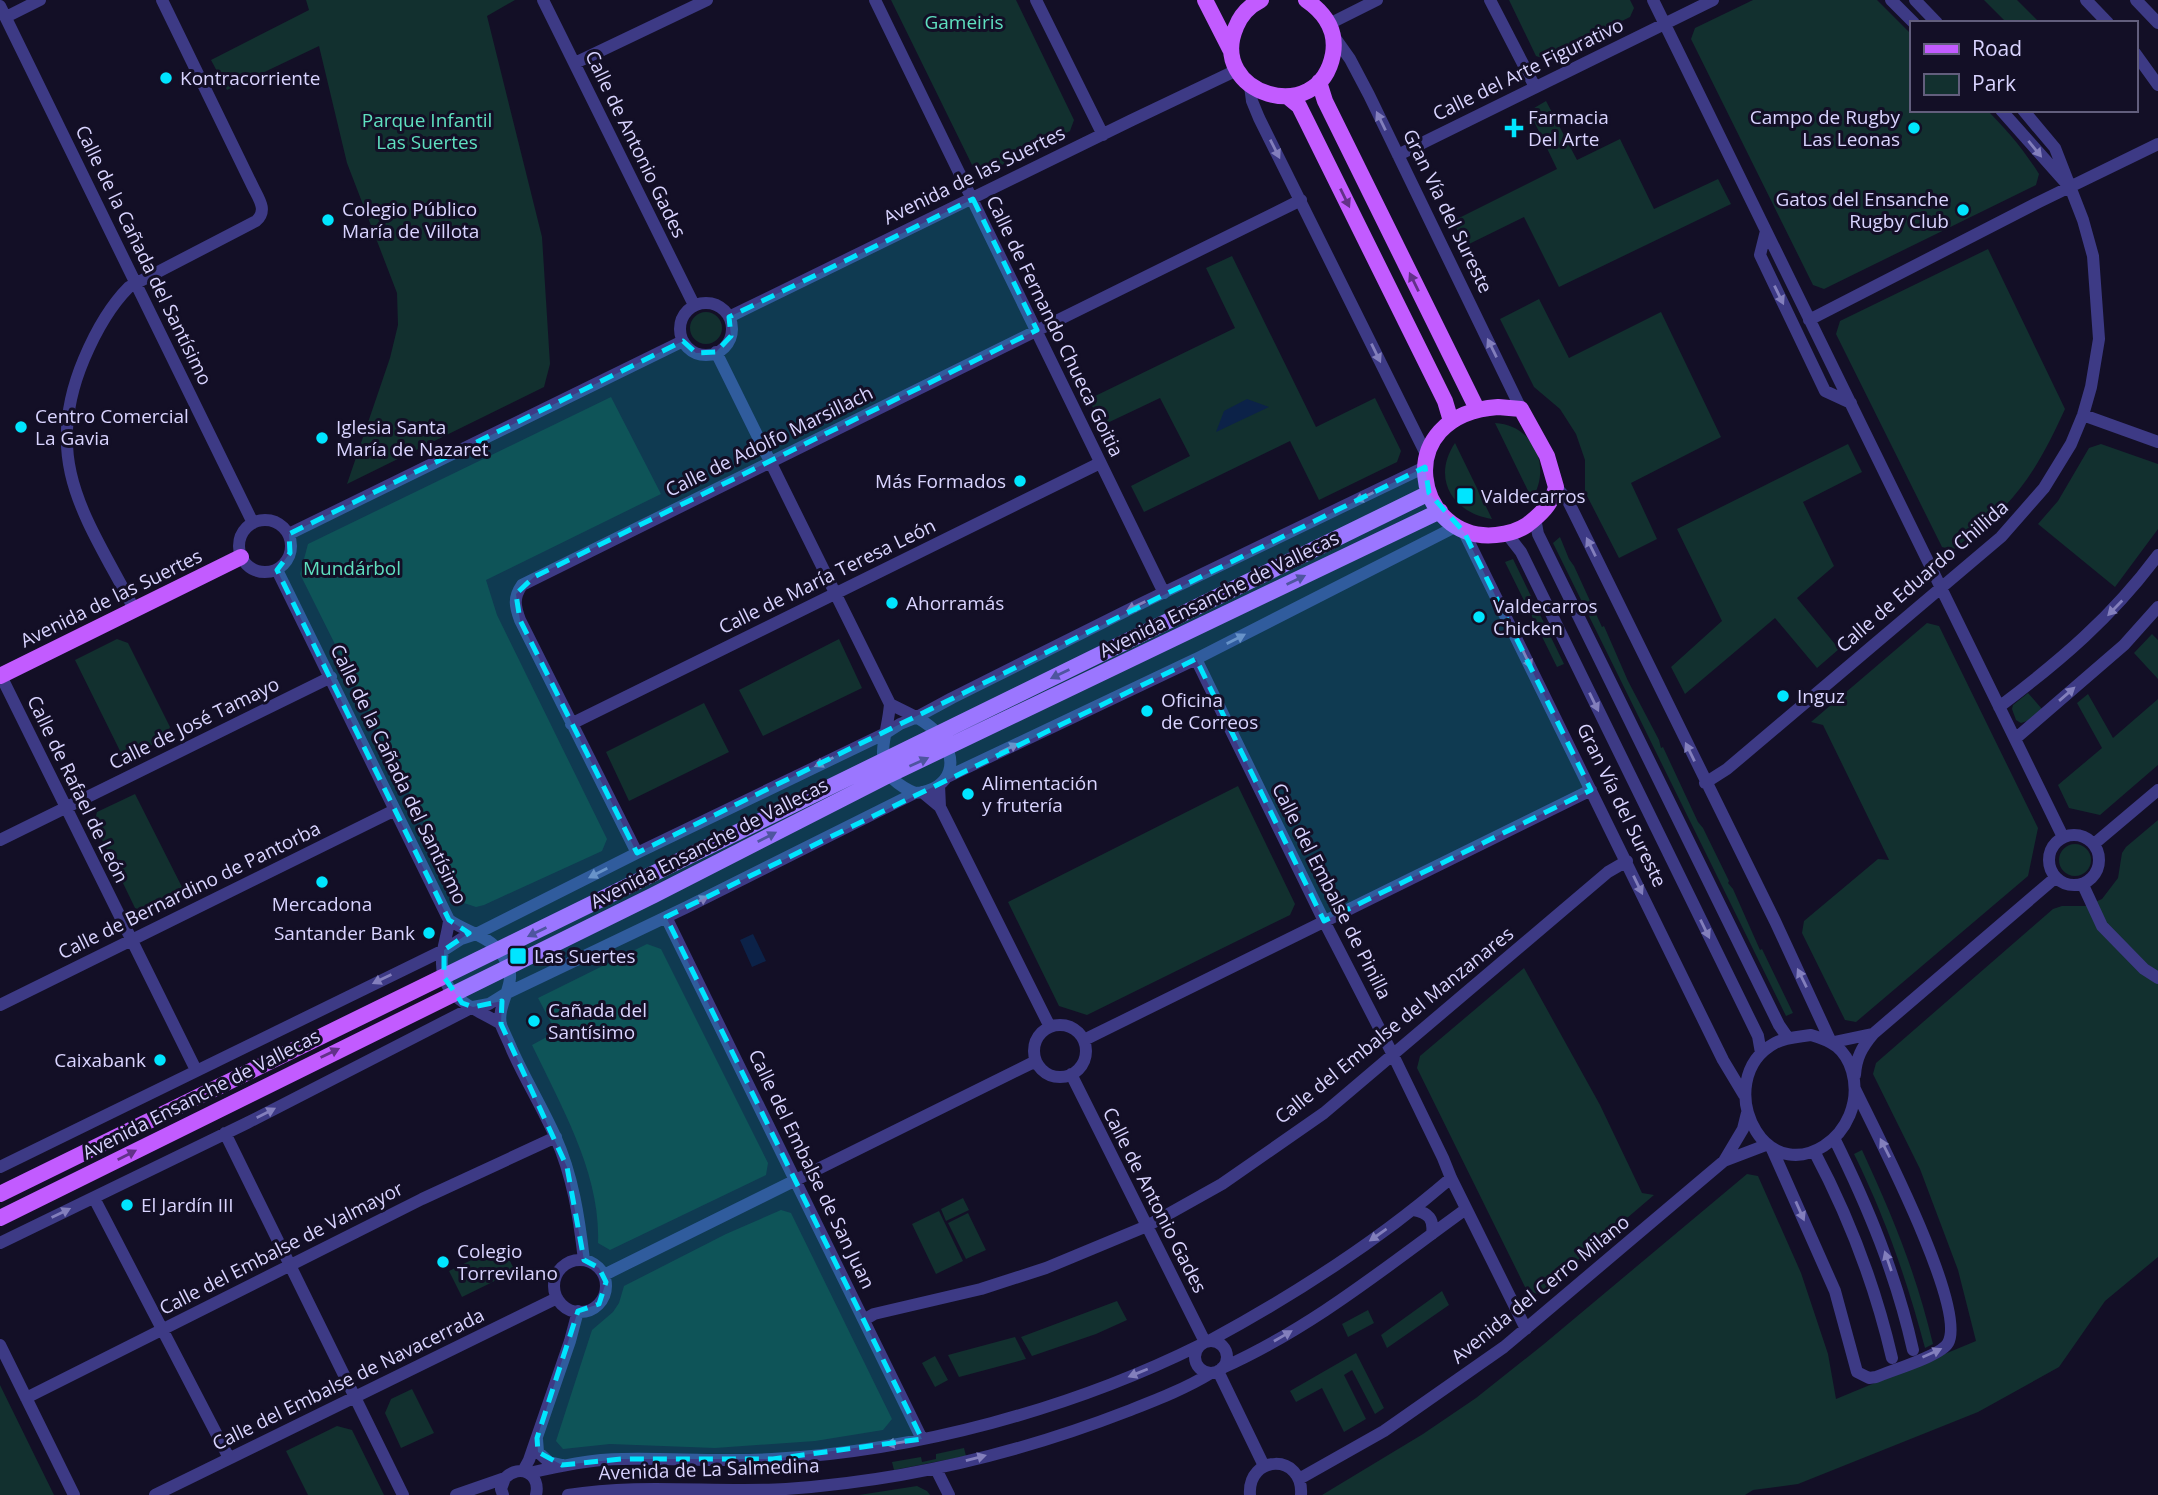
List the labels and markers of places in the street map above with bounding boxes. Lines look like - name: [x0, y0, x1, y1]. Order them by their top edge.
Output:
- place label: Kontracorriente: [180, 65, 320, 91]
- marker: Kontracorriente: [158, 70, 174, 86]
- place label: Farmacia Del Arte: [1528, 104, 1609, 152]
- place label: Campo de Rugby Las Leonas: [1750, 104, 1900, 152]
- marker: Farmacia Del Arte: [1506, 120, 1522, 136]
- marker: Campo de Rugby Las Leonas: [1906, 120, 1922, 136]
- place label: Gatos del Ensanche Rugby Club: [1776, 186, 1949, 234]
- place label: Colegio Público María de Villota: [342, 196, 479, 244]
- marker: Gatos del Ensanche Rugby Club: [1955, 202, 1971, 218]
- marker: Colegio Público María de Villota: [320, 212, 336, 228]
- place label: Centro Comercial La Gavia: [35, 403, 189, 451]
- place label: Iglesia Santa María de Nazaret: [336, 414, 489, 462]
- marker: Centro Comercial La Gavia: [13, 419, 29, 435]
- marker: Iglesia Santa María de Nazaret: [314, 430, 330, 446]
- place label: Más Formados: [875, 468, 1006, 494]
- marker: Más Formados: [1012, 473, 1028, 489]
- place label: Valdecarros: [1481, 483, 1586, 509]
- marker: Valdecarros: [1455, 486, 1475, 506]
- place label: Ahorramás: [906, 590, 1004, 616]
- place label: Valdecarros Chicken: [1493, 593, 1598, 641]
- marker: Ahorramás: [884, 595, 900, 611]
- marker: Valdecarros Chicken: [1471, 609, 1487, 625]
- place label: Inguz: [1797, 683, 1845, 709]
- place label: Oficina de Correos: [1161, 687, 1258, 735]
- marker: Inguz: [1775, 688, 1791, 704]
- marker: Oficina de Correos: [1139, 703, 1155, 719]
- place label: Alimentación y frutería: [982, 770, 1098, 818]
- marker: Alimentación y frutería: [960, 786, 976, 802]
- marker: Mercadona: [314, 874, 330, 890]
- place label: Mercadona: [272, 891, 372, 917]
- place label: Santander Bank: [274, 920, 415, 946]
- marker: Santander Bank: [421, 925, 437, 941]
- place label: Las Suertes: [534, 943, 635, 969]
- marker: Las Suertes: [508, 946, 528, 966]
- place label: Cañada del Santísimo: [548, 997, 647, 1045]
- marker: Cañada del Santísimo: [526, 1013, 542, 1029]
- place label: Caixabank: [54, 1047, 146, 1073]
- marker: Caixabank: [152, 1052, 168, 1068]
- place label: El Jardín III: [141, 1192, 234, 1218]
- marker: El Jardín III: [119, 1197, 135, 1213]
- place label: Colegio Torrevilano: [457, 1238, 558, 1286]
- marker: Colegio Torrevilano: [435, 1254, 451, 1270]

